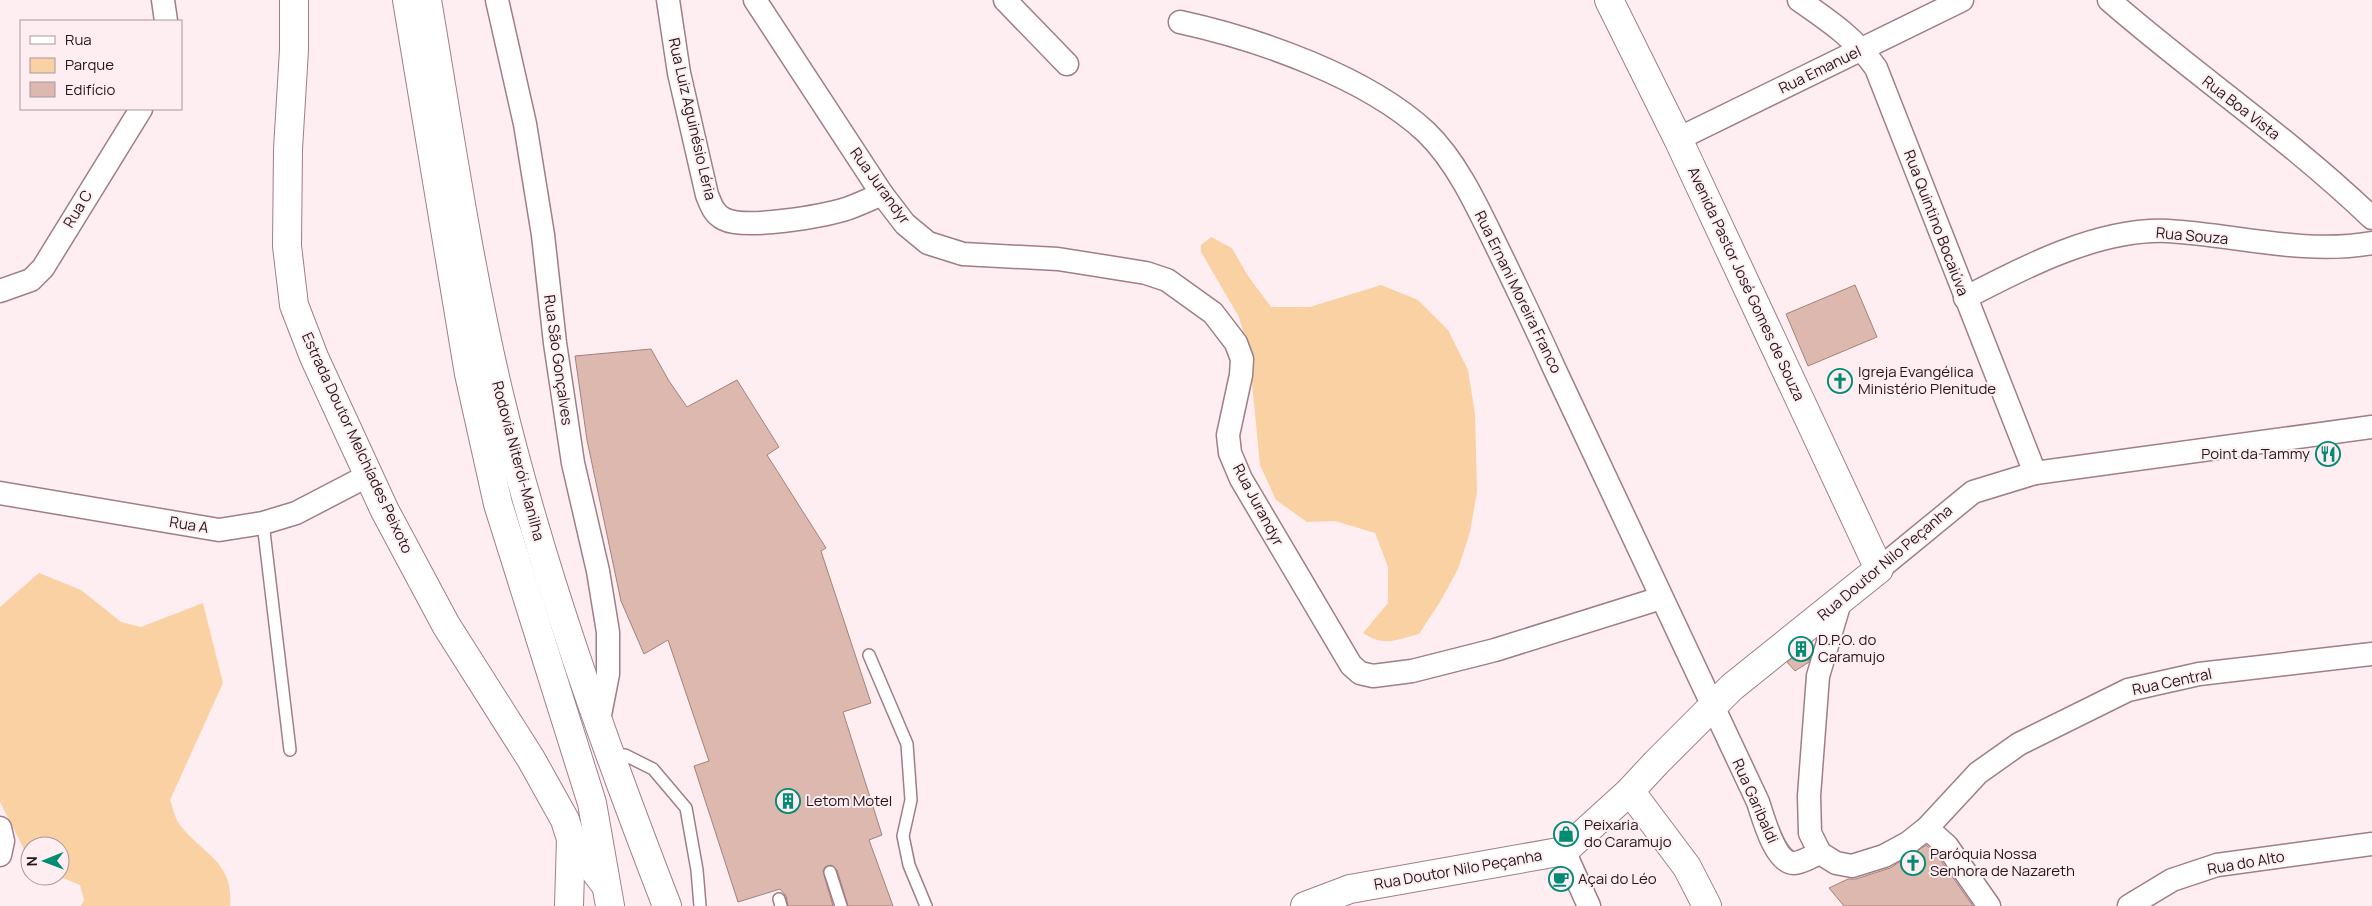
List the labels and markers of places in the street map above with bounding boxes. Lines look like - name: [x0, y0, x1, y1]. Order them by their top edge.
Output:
- place label: Igreja Evangélica Ministério Plenitude: [1858, 361, 1996, 399]
- church icon: Igreja Evangélica Ministério Plenitude: [1827, 368, 1853, 394]
- restaurant icon: Point da Tammy: [2315, 441, 2341, 467]
- place label: Point da Tammy: [2201, 443, 2310, 464]
- place label: D.P.O. do Caramujo: [1818, 629, 1885, 667]
- building icon: D.P.O. do Caramujo: [1788, 636, 1814, 662]
- building icon: Letom Motel: [775, 788, 801, 814]
- place label: Letom Motel: [806, 790, 892, 811]
- place label: Peixaria do Caramujo: [1584, 814, 1672, 852]
- shop icon: Peixaria do Caramujo: [1553, 821, 1579, 847]
- place label: Paróquia Nossa Senhora de Nazareth: [1930, 843, 2075, 881]
- church icon: Paróquia Nossa Senhora de Nazareth: [1900, 850, 1926, 876]
- cafe icon: Açai do Léo: [1548, 866, 1574, 892]
- place label: Açai do Léo: [1578, 868, 1657, 889]

